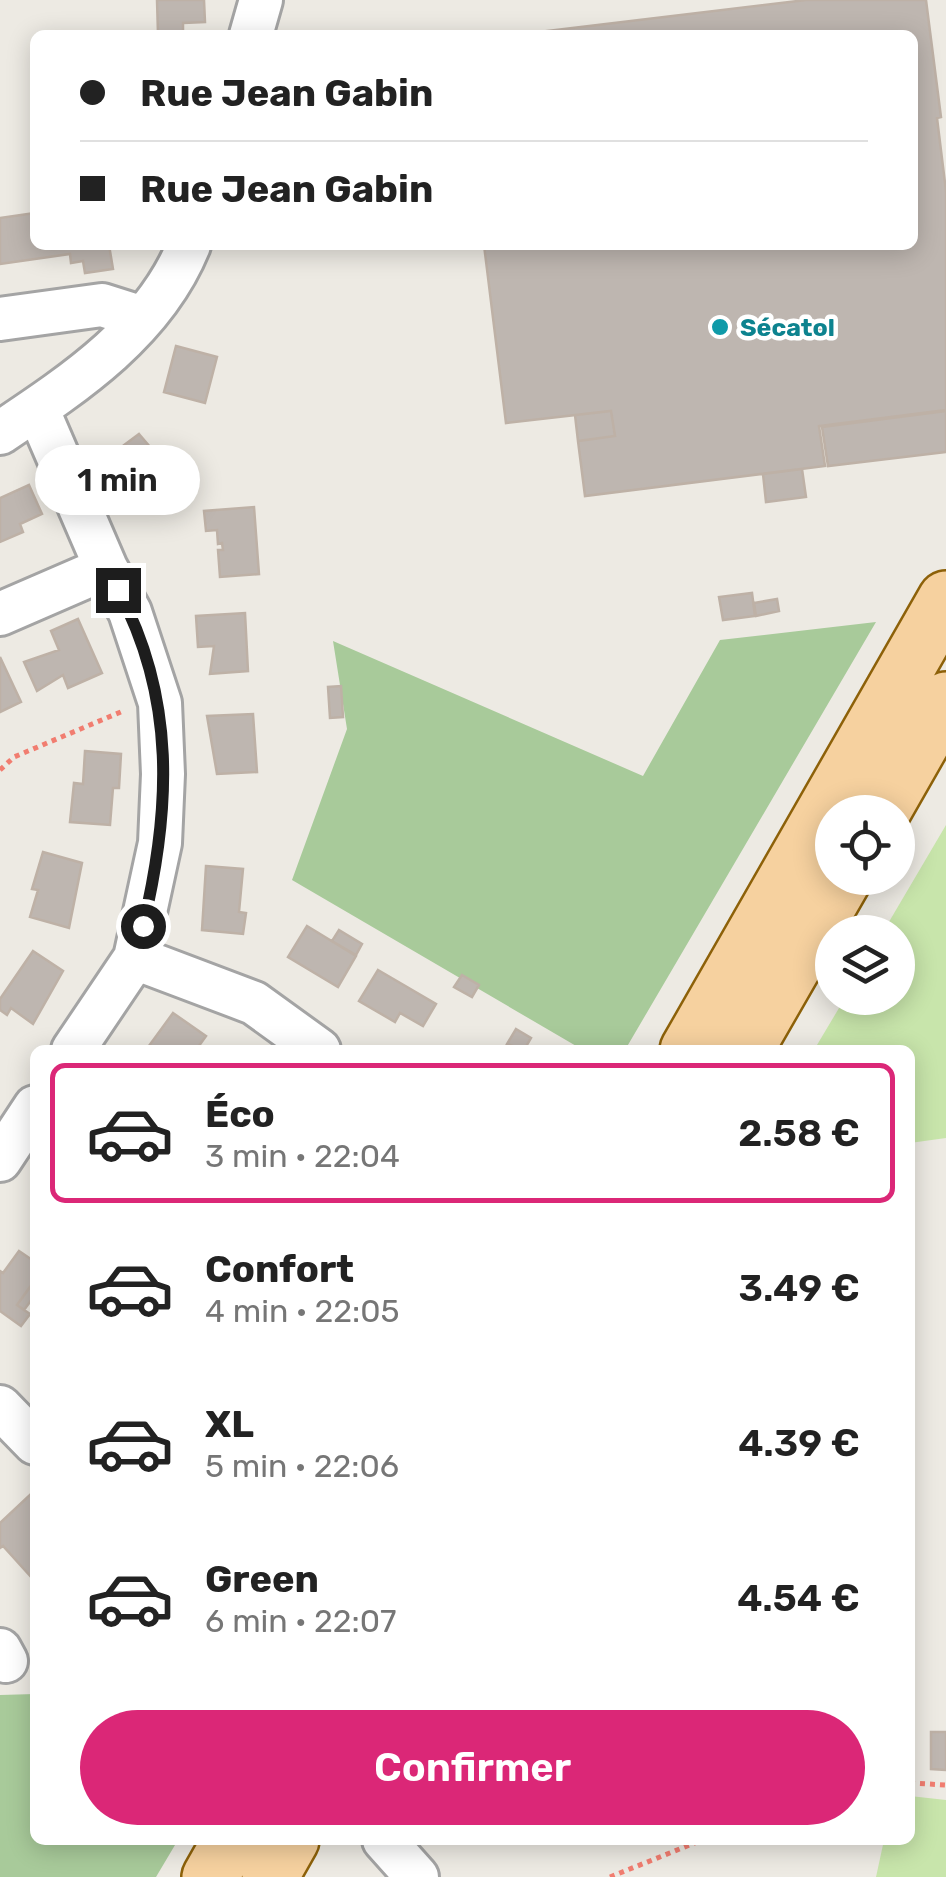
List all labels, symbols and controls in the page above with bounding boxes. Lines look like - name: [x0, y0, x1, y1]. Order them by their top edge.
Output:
- text: Rue Jean Gabin: [140, 70, 433, 116]
- text: Rue Jean Gabin: [140, 166, 433, 212]
- place label: Sécatol: [740, 313, 835, 342]
- marker: Sécatol: [709, 316, 731, 338]
- callout: 1 min: [36, 445, 200, 515]
- text: 1 min: [77, 461, 158, 499]
- route end: [96, 568, 141, 613]
- map controls: [815, 795, 915, 1015]
- button: locate: [815, 795, 915, 895]
- route start: [121, 904, 166, 949]
- button: layers: [815, 915, 915, 1015]
- icon: car: [85, 1088, 175, 1178]
- text: Éco: [205, 1091, 275, 1137]
- text: 2.58 €: [738, 1110, 860, 1156]
- text: 3 min · 22:04: [205, 1137, 400, 1175]
- icon: car: [85, 1243, 175, 1333]
- text: Confort: [205, 1246, 354, 1292]
- text: 3.49 €: [739, 1265, 860, 1311]
- text: 4 min · 22:05: [205, 1292, 400, 1330]
- icon: car: [85, 1398, 175, 1488]
- text: XL: [205, 1401, 254, 1447]
- text: 4.39 €: [738, 1420, 860, 1466]
- text: 5 min · 22:06: [205, 1447, 399, 1485]
- icon: car: [85, 1553, 175, 1643]
- text: Green: [205, 1556, 319, 1602]
- text: 4.54 €: [737, 1575, 860, 1621]
- text: 6 min · 22:07: [205, 1602, 396, 1640]
- button: Confirmer: [80, 1710, 865, 1825]

